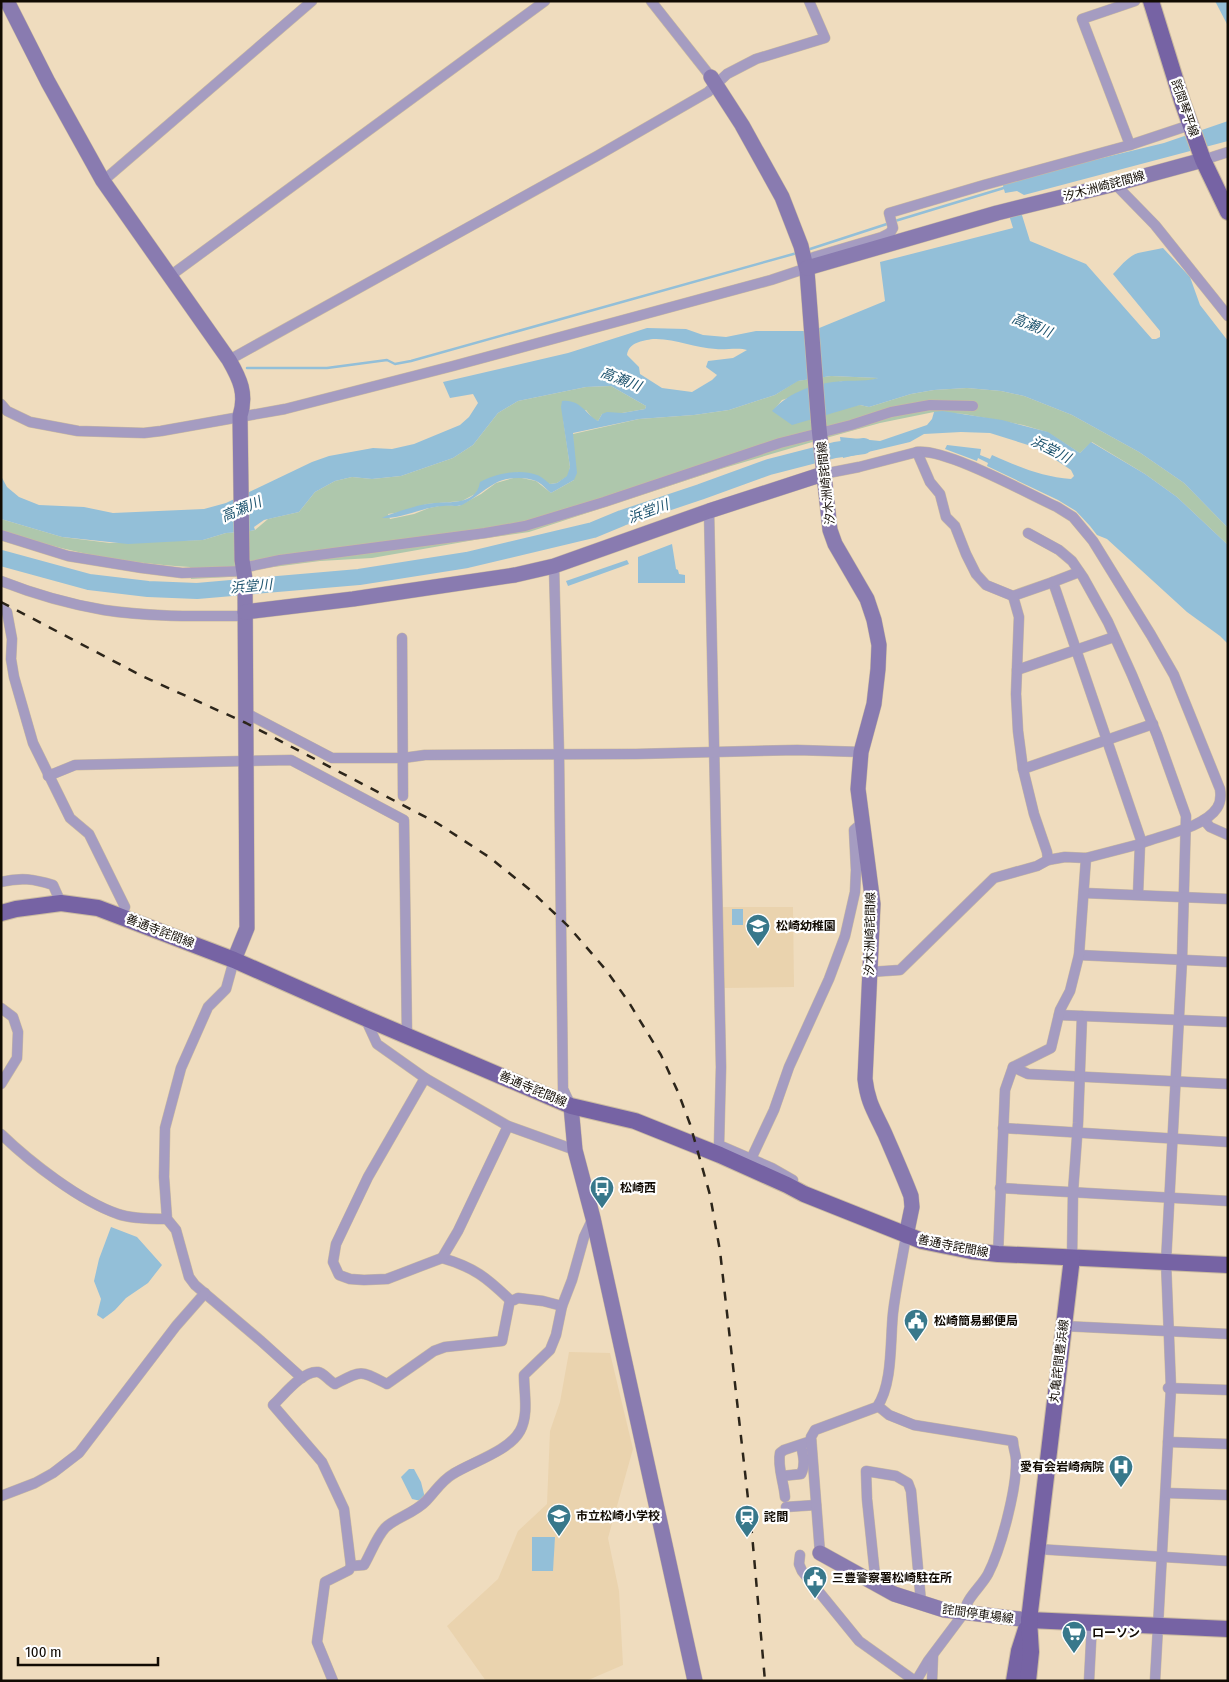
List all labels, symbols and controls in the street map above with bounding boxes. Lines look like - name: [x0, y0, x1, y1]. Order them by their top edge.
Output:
- street label: 詫間琴平線: [1169, 77, 1201, 139]
- street label: 汐木洲崎詫間線: [1062, 168, 1146, 204]
- water label: 高瀬川: [1009, 310, 1056, 342]
- water label: 高瀬川: [598, 364, 645, 396]
- water label: 浜堂川: [1028, 432, 1075, 467]
- street label: 汐木洲崎詫間線: [815, 440, 837, 526]
- water label: 高瀬川: [219, 493, 266, 525]
- water label: 浜堂川: [626, 496, 673, 527]
- water label: 浜堂川: [229, 576, 275, 597]
- street label: 汐木洲崎詫間線: [862, 892, 878, 976]
- street label: 善通寺詫間線: [124, 912, 196, 950]
- school or university icon: 松崎幼稚園: [745, 913, 771, 947]
- place label: 松崎幼稚園: [776, 919, 836, 933]
- street label: 善通寺詫間線: [497, 1068, 569, 1110]
- bus stop icon: 松崎西: [589, 1175, 615, 1209]
- place label: 松崎西: [620, 1181, 656, 1195]
- street label: 善通寺詫間線: [916, 1232, 990, 1260]
- public building icon: 松崎簡易郵便局: [903, 1308, 929, 1342]
- place label: 松崎簡易郵便局: [934, 1314, 1018, 1328]
- street label: 丸亀詫間豊浜線: [1047, 1318, 1071, 1404]
- hospital icon: 愛有会岩崎病院: [1108, 1454, 1134, 1488]
- place label: 愛有会岩崎病院: [1020, 1460, 1104, 1474]
- school or university icon: 市立松崎小学校: [546, 1503, 572, 1537]
- station icon: 詫間: [734, 1504, 760, 1538]
- place label: 市立松崎小学校: [576, 1509, 660, 1523]
- place label: 詫間: [764, 1510, 788, 1524]
- public building icon: 三豊警察署松崎駐在所: [802, 1565, 828, 1599]
- place label: 三豊警察署松崎駐在所: [832, 1571, 952, 1585]
- street label: 詫間停車場線: [941, 1602, 1015, 1626]
- supermarket icon: ローソン: [1061, 1620, 1087, 1654]
- place label: ローソン: [1092, 1626, 1140, 1640]
- scale bar: [18, 1634, 158, 1666]
- text: 100 m: [25, 1643, 62, 1661]

